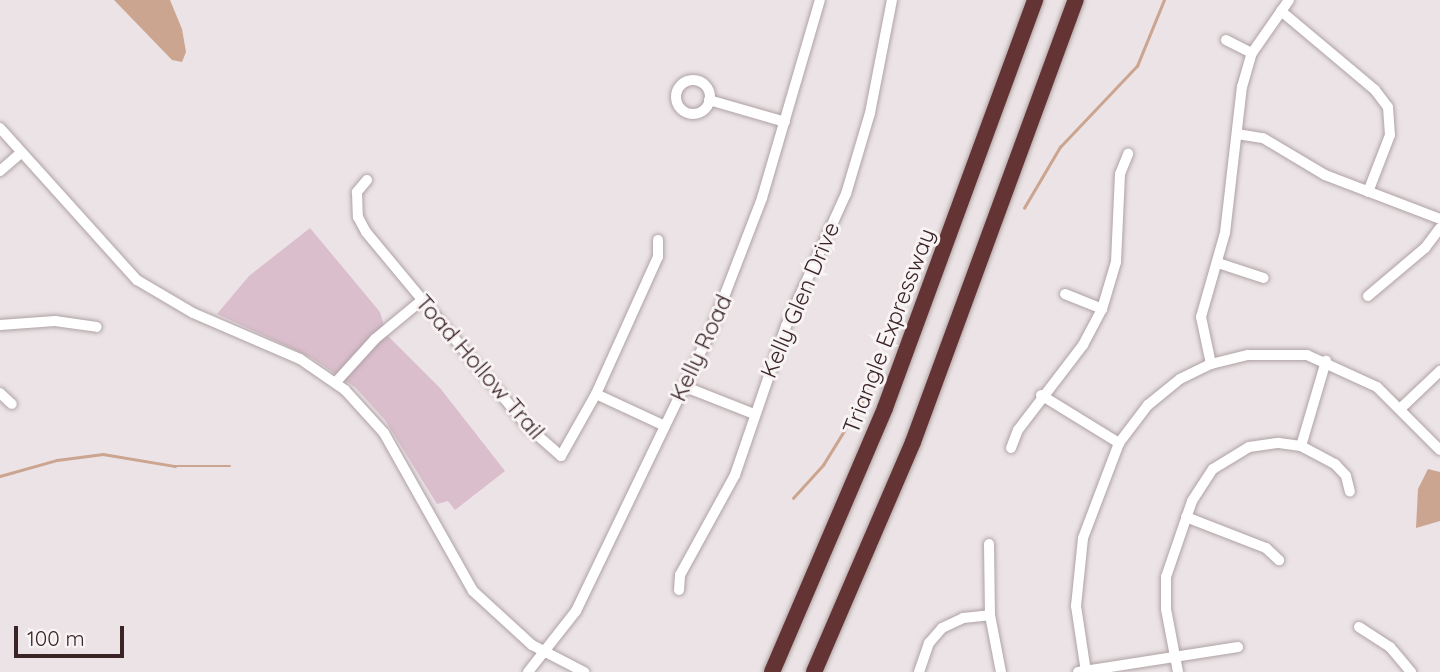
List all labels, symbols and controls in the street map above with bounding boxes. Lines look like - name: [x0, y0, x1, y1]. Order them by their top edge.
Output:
- street label: Kelly Glen Drive: [755, 218, 845, 382]
- street label: Triangle Expressway: [837, 224, 941, 438]
- street label: Toad Hollow Trail: [410, 289, 550, 445]
- street label: Kelly Road: [664, 290, 738, 406]
- scale bar: [18, 612, 128, 656]
- text: 100 m: [27, 625, 85, 651]

